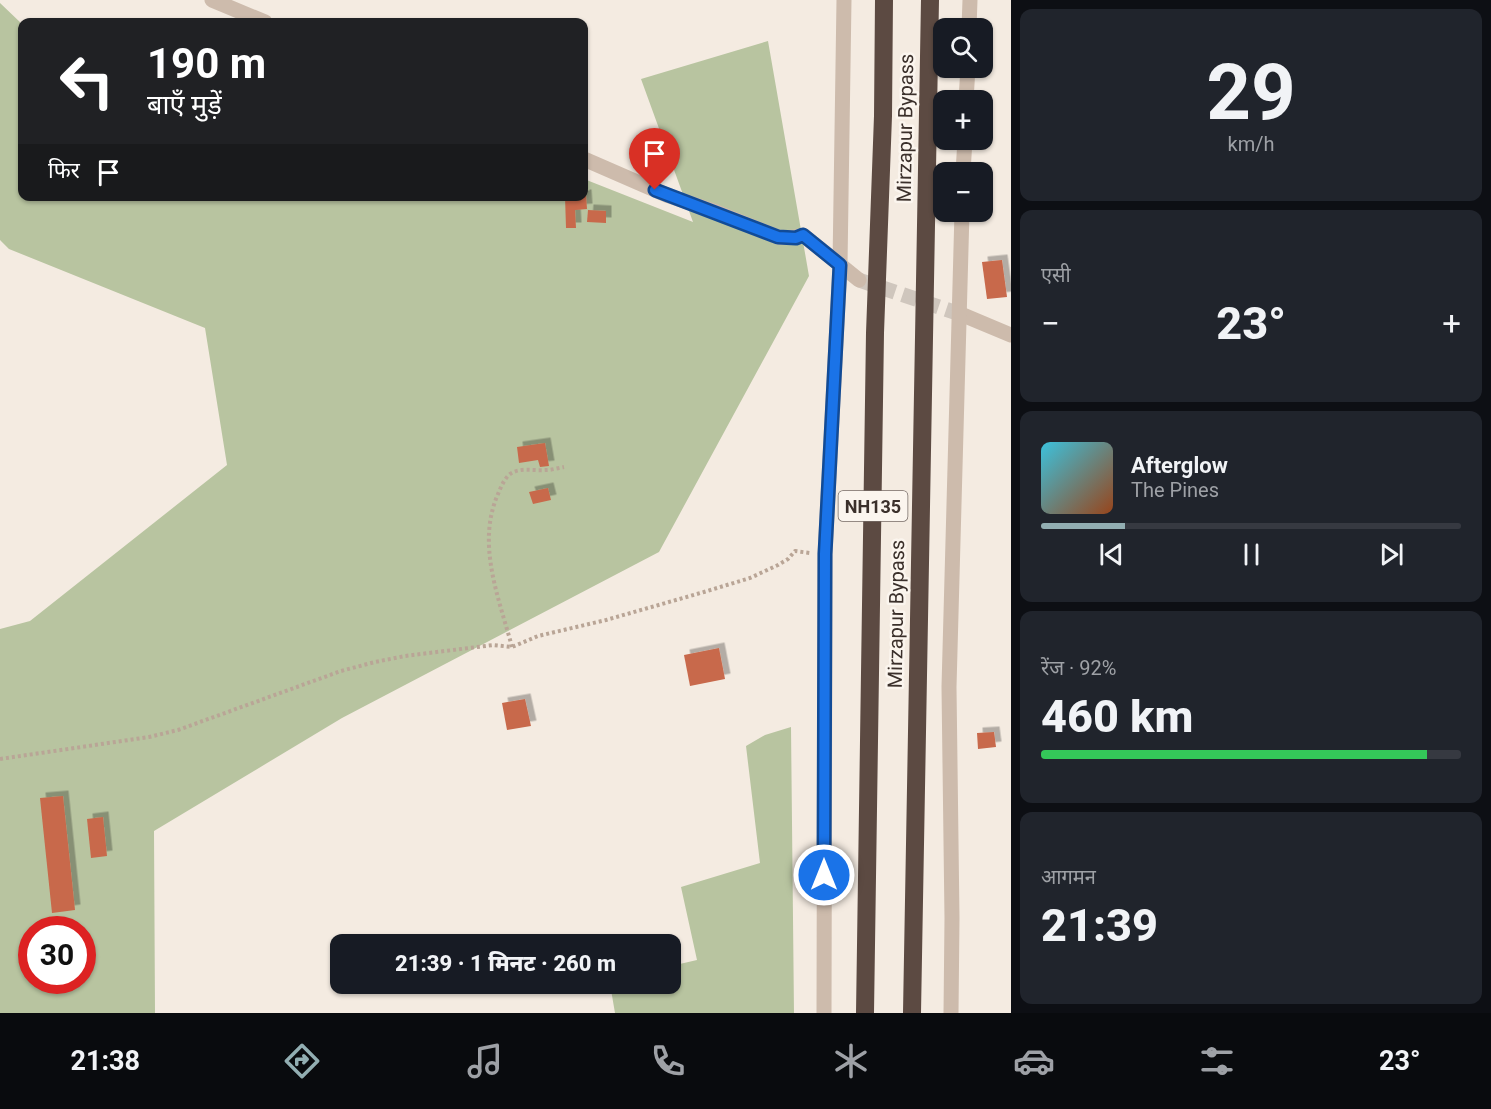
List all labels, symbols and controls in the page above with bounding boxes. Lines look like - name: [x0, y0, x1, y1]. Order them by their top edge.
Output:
- map controls: [933, 18, 993, 222]
- button: search: [933, 18, 993, 78]
- text: 190 m: [147, 39, 266, 88]
- icon: left: [48, 42, 126, 120]
- text: 29: [1206, 47, 1296, 138]
- street label: Mirzapur Bypass: [892, 54, 918, 202]
- text: बाएँ मुड़ें: [147, 89, 222, 121]
- button: +: [933, 90, 993, 150]
- pin: [629, 128, 680, 190]
- text: km/h: [1228, 132, 1274, 156]
- icon: arrive: [638, 137, 671, 170]
- icon: arrive: [92, 156, 125, 189]
- text: फिर: [48, 158, 80, 183]
- button: −: [933, 162, 993, 222]
- text: एसी: [1041, 263, 1071, 287]
- text: 23°: [1216, 297, 1286, 350]
- text: −: [1041, 304, 1060, 343]
- text: +: [1442, 304, 1461, 343]
- text: Afterglow: [1131, 453, 1228, 478]
- text: The Pines: [1131, 478, 1219, 502]
- road number: NH135: [838, 491, 908, 521]
- icon: previous: [1095, 538, 1128, 571]
- icon: pause: [1235, 538, 1268, 571]
- icon: next: [1375, 538, 1408, 571]
- street label: Mirzapur Bypass: [883, 540, 909, 688]
- text: रेंज · 92%: [1041, 656, 1116, 680]
- text: 460 km: [1041, 690, 1193, 743]
- position arrow: [792, 843, 856, 907]
- text: आगमन: [1041, 865, 1096, 889]
- text: 21:39: [1041, 899, 1158, 952]
- speed limit sign: 30: [18, 916, 96, 994]
- text: 21:39 · 1 मिनट · 260 m: [395, 951, 616, 976]
- icon: directions: [281, 1040, 323, 1082]
- icon: music: [464, 1040, 506, 1082]
- icon: phone: [647, 1040, 689, 1082]
- icon: climate: [830, 1040, 872, 1082]
- icon: car: [1013, 1040, 1055, 1082]
- icon: filters: [1196, 1040, 1238, 1082]
- text: 21:38: [70, 1045, 140, 1077]
- text: 23°: [1379, 1045, 1420, 1077]

